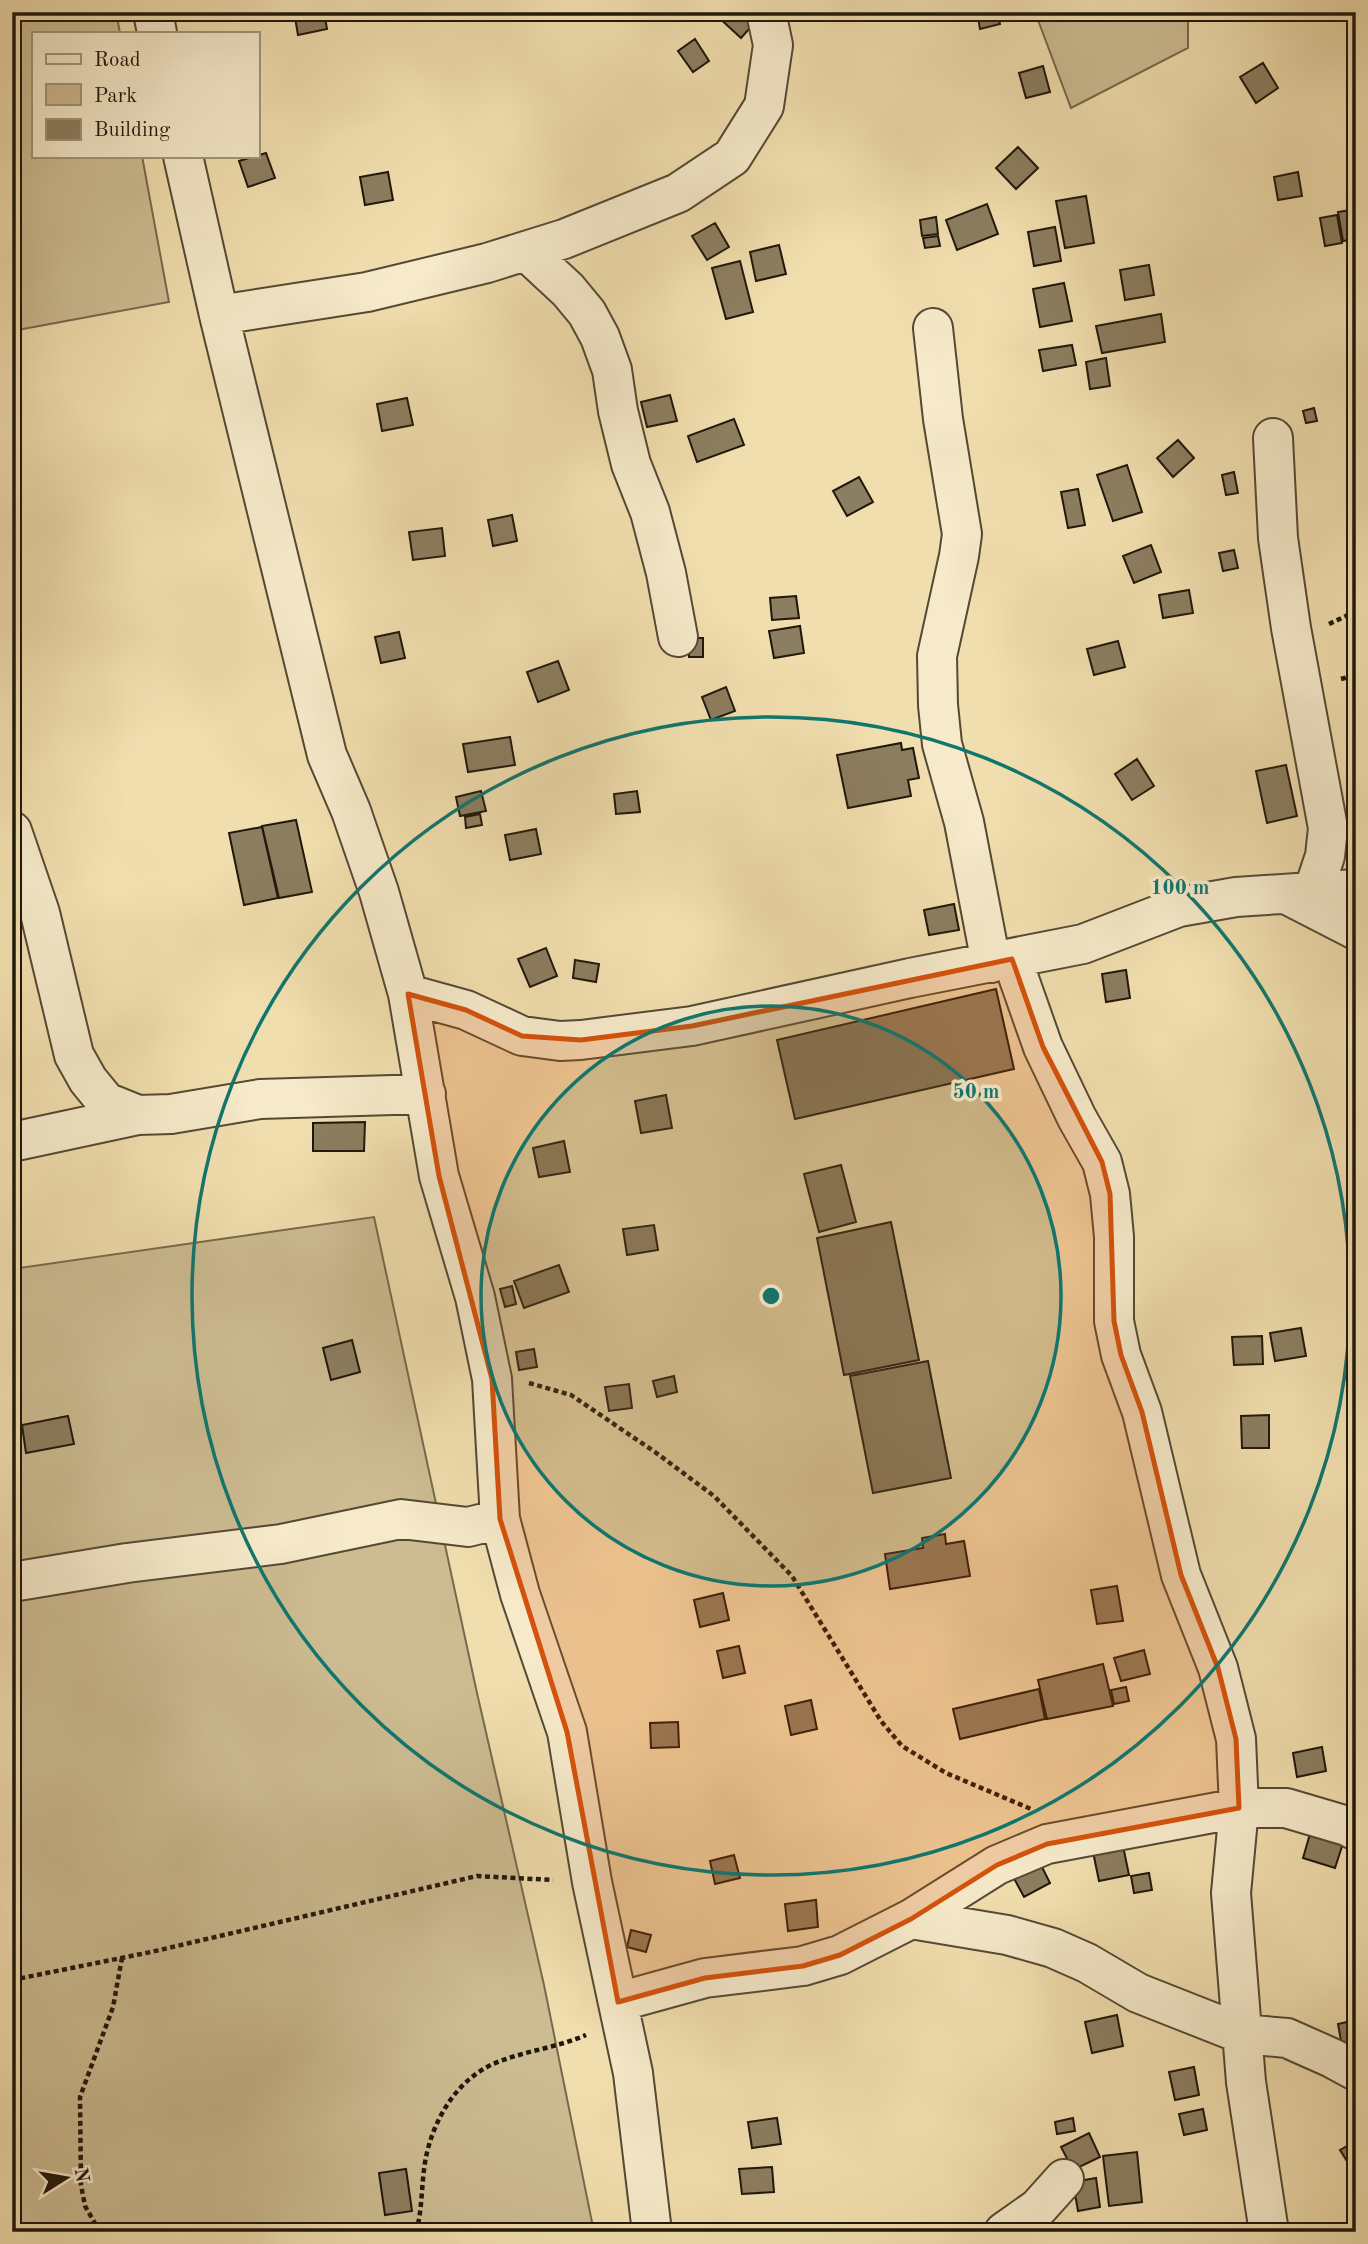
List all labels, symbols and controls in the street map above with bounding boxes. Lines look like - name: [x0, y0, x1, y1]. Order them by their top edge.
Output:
- legend: [32, 32, 259, 158]
- text: Road: [94, 50, 141, 71]
- text: Park: [94, 86, 137, 107]
- text: Building: [94, 120, 171, 141]
- text: 100 m: [1150, 878, 1210, 899]
- text: 50 m: [952, 1082, 1000, 1103]
- centre of rings: [759, 1284, 783, 1308]
- north arrow: [32, 2142, 102, 2212]
- text: N: [70, 2166, 91, 2185]

